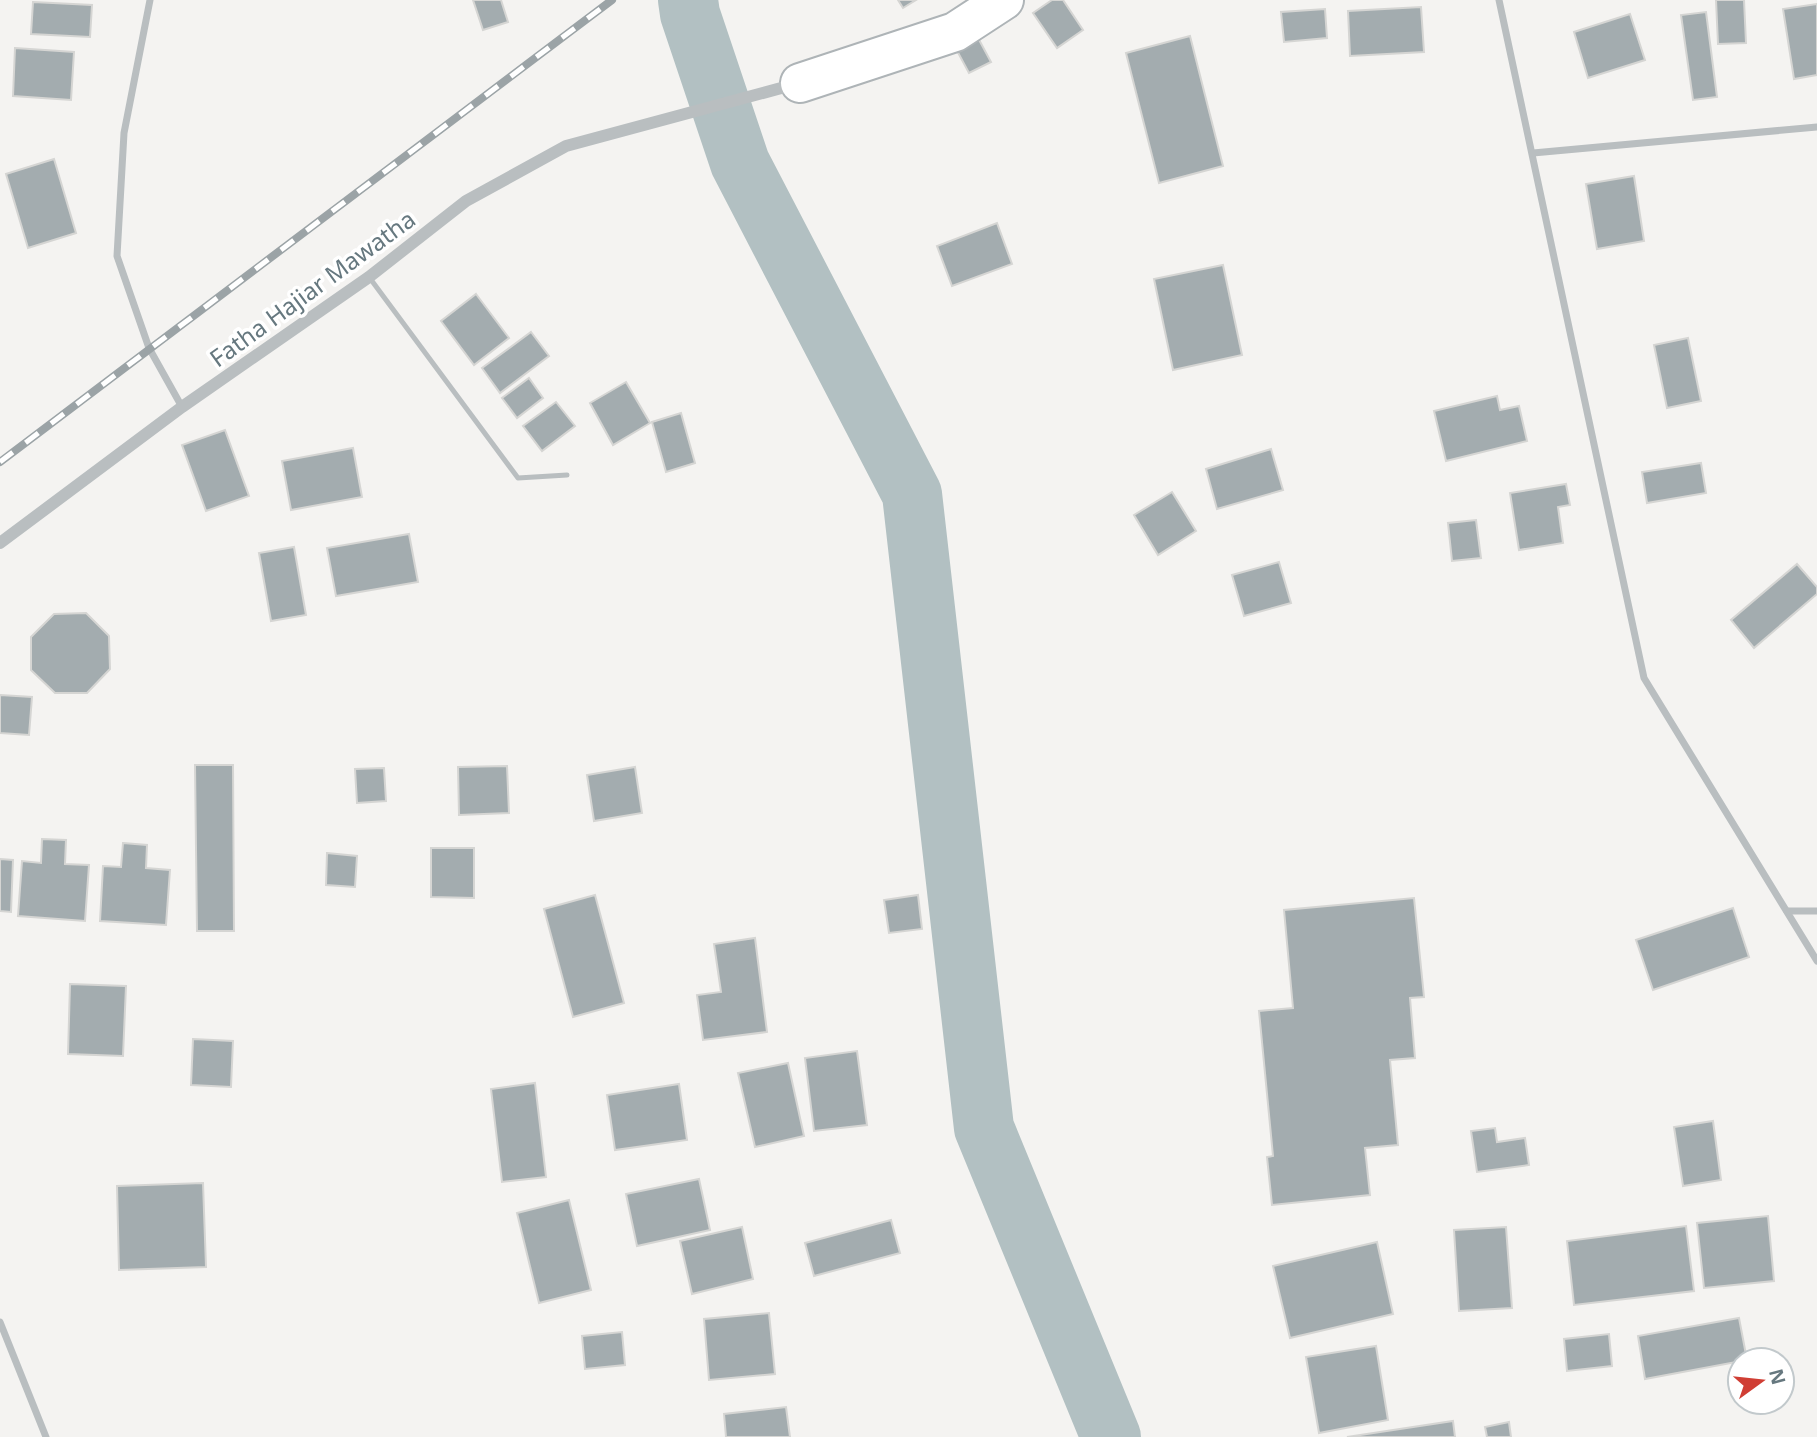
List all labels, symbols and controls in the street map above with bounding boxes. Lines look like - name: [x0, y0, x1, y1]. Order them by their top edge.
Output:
- street label: Fatha Hajiar Mawatha: [202, 202, 422, 374]
- north arrow: [1726, 1346, 1796, 1416]
- text: N: [1763, 1366, 1792, 1387]

